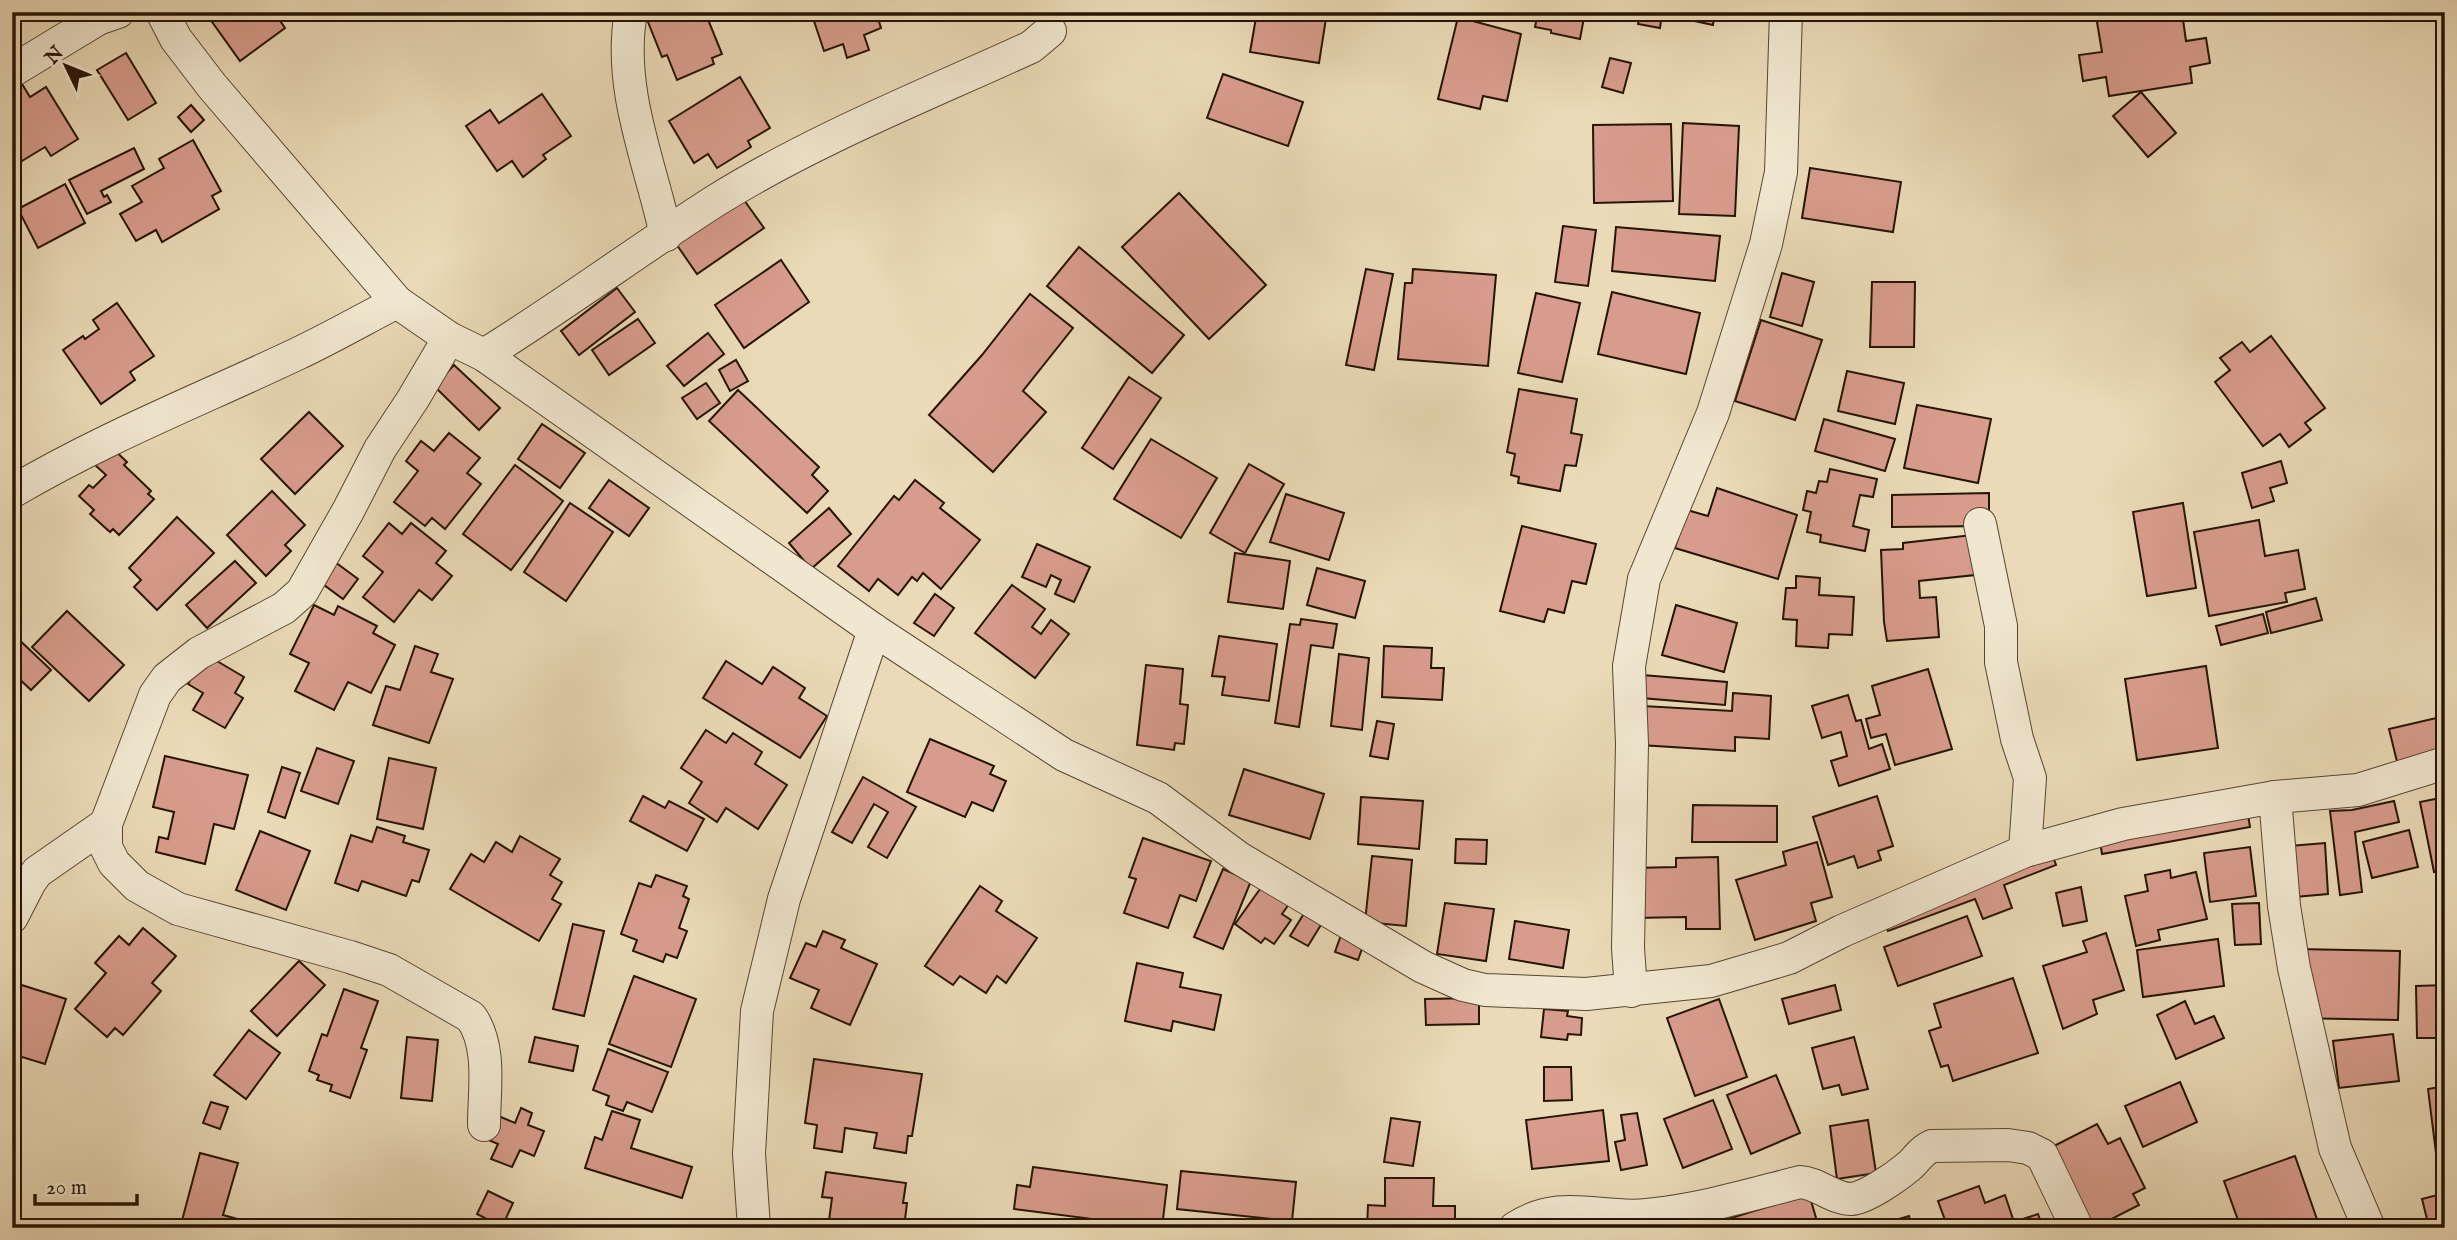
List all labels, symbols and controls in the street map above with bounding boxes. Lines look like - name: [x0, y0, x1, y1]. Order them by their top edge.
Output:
- north arrow: [32, 32, 102, 102]
- text: N: [40, 41, 70, 71]
- scale bar: [35, 1163, 136, 1207]
- text: 20 m: [46, 1175, 87, 1202]

